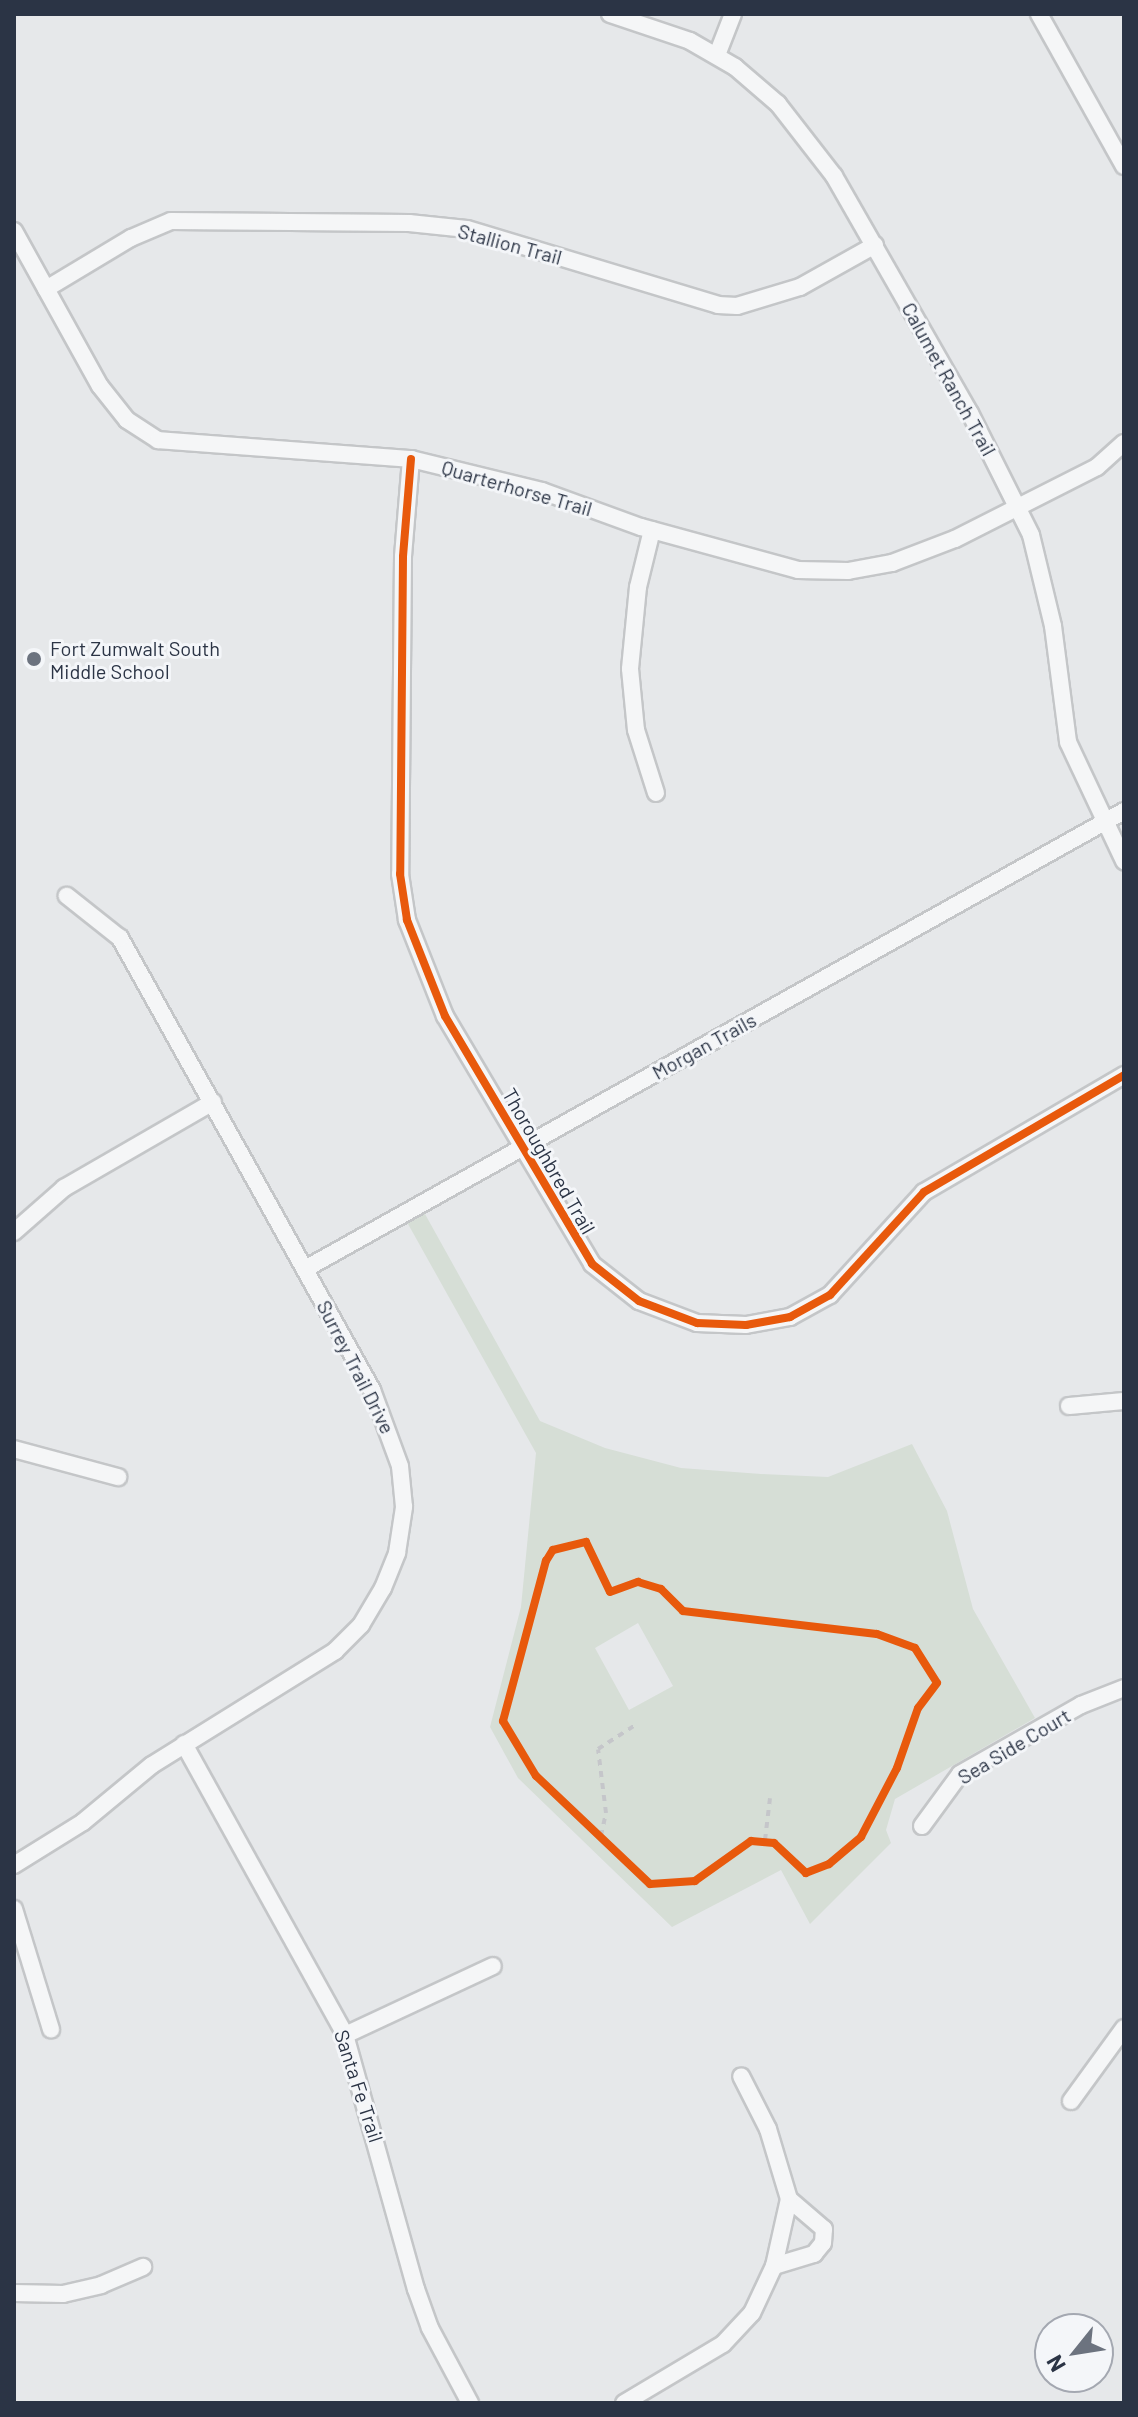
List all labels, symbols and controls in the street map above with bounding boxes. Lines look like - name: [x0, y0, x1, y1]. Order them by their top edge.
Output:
- street label: Stallion Trail: [455, 219, 565, 269]
- street label: Calumet Ranch Trail: [897, 298, 1001, 460]
- street label: Quarterhorse Trail: [439, 455, 595, 521]
- place label: Fort Zumwalt South Middle School: [50, 636, 220, 683]
- marker: Fort Zumwalt South Middle School: [25, 650, 43, 668]
- street label: Morgan Trails: [648, 1008, 760, 1084]
- street label: Thoroughbred Trail: [498, 1084, 600, 1238]
- street label: Surrey Trail Drive: [312, 1296, 400, 1438]
- street label: Sea Side Court: [953, 1703, 1075, 1789]
- street label: Santa Fe Trail: [330, 2027, 388, 2145]
- north arrow: [1034, 2313, 1114, 2393]
- text: N: [1040, 2351, 1070, 2377]

